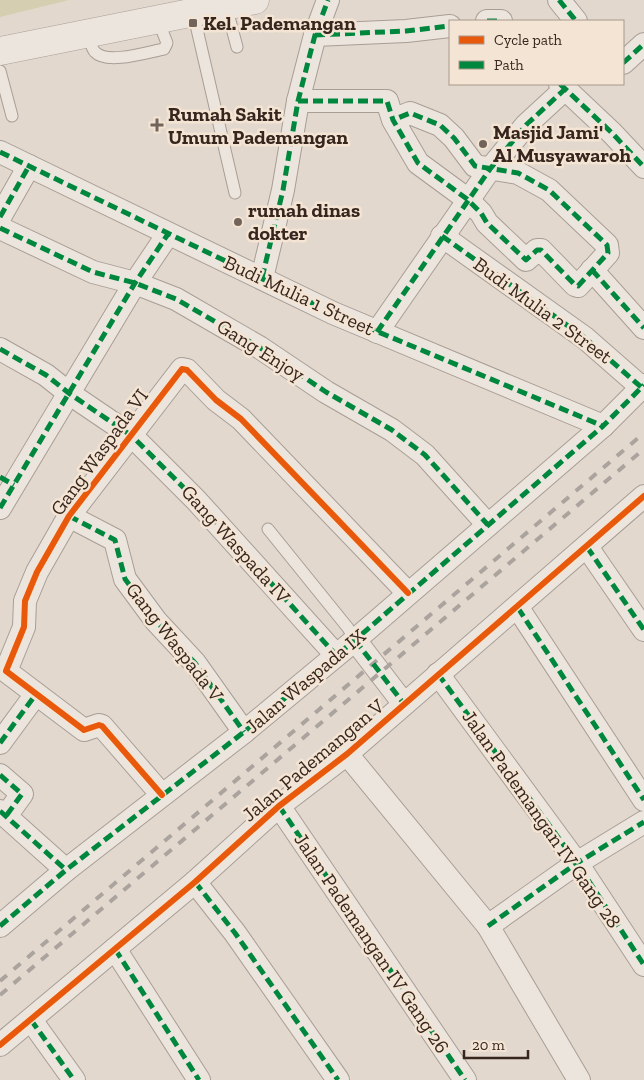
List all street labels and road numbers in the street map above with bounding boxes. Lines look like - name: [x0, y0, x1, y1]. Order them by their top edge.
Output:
- street label: Budi Mulia 1 Street: [220, 250, 378, 341]
- street label: Budi Mulia 2 Street: [469, 252, 617, 369]
- street label: Gang Enjoy: [213, 314, 310, 387]
- street label: Gang Waspada VI: [45, 384, 153, 520]
- street label: Gang Waspada IV: [176, 480, 296, 608]
- street label: Gang Waspada V: [121, 578, 229, 706]
- street label: Jalan Waspada IX: [240, 623, 370, 738]
- street label: Jalan Pademangan V: [237, 694, 389, 826]
- street label: Jalan Pademangan IV Gang 28: [457, 705, 627, 933]
- street label: Jalan Pademangan IV Gang 26: [289, 828, 455, 1058]

